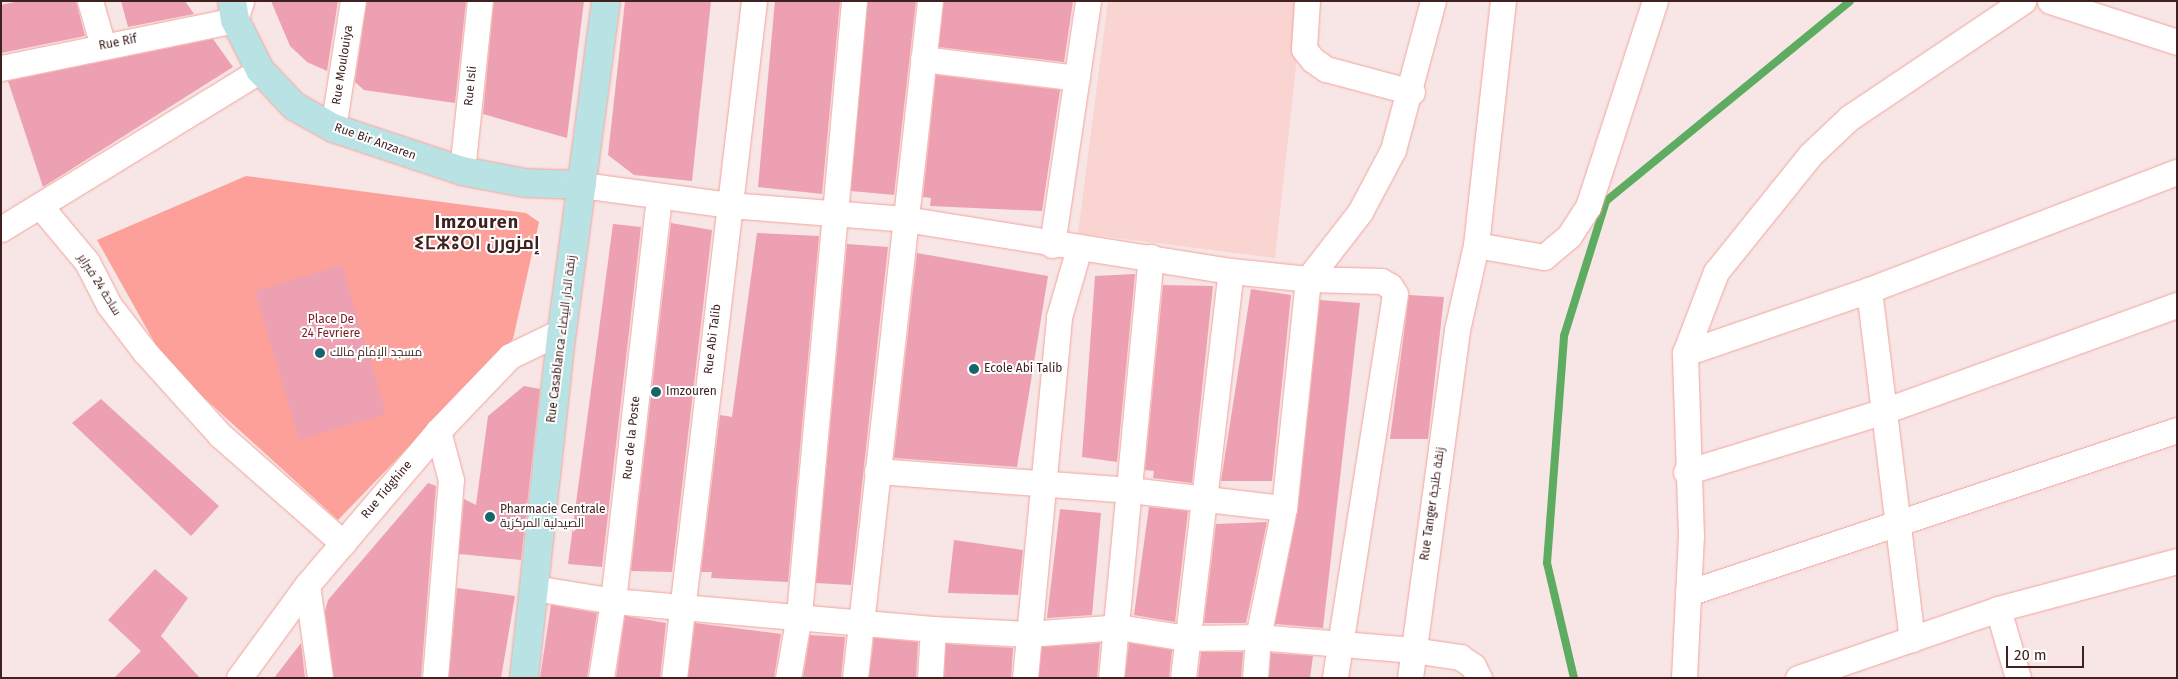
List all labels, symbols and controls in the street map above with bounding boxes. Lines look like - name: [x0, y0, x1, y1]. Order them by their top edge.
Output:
- street label: Rue Moulouiya: [330, 24, 356, 106]
- street label: Rue Rif: [98, 32, 138, 54]
- street label: Rue Isli: [462, 65, 480, 107]
- street label: Rue Bir Anzaren: [332, 121, 418, 163]
- district label: Imzouren ⵉⵎⵣⵓⵔⵏ إمزورن: [418, 212, 536, 254]
- street label: ساحة 24 فبراير: [74, 252, 124, 318]
- street label: Rue Casablanca زنقة الدار البيضاء: [545, 254, 579, 424]
- street label: Rue Abi Talib: [702, 303, 724, 375]
- park label: Place De 24 Fevriere: [302, 313, 360, 341]
- place label: مسجد الإمام مالك: [330, 346, 422, 360]
- marker: مسجد الإمام مالك: [314, 347, 326, 359]
- place label: Ecole Abi Talib: [984, 362, 1062, 376]
- marker: Ecole Abi Talib: [968, 363, 980, 375]
- place label: Imzouren: [666, 385, 717, 399]
- marker: Imzouren: [650, 386, 662, 398]
- street label: Rue de la Poste: [620, 396, 644, 480]
- street label: Rue Tanger زنقة طنجة: [1418, 446, 1448, 562]
- street label: Rue Tidghine: [359, 458, 415, 522]
- place label: Pharmacie Centrale الصيدلية المركزية: [500, 503, 606, 531]
- marker: Pharmacie Centrale الصيدلية المركزية: [484, 511, 496, 523]
- scale bar: [2008, 636, 2086, 668]
- text: 20 m: [2014, 646, 2047, 664]

